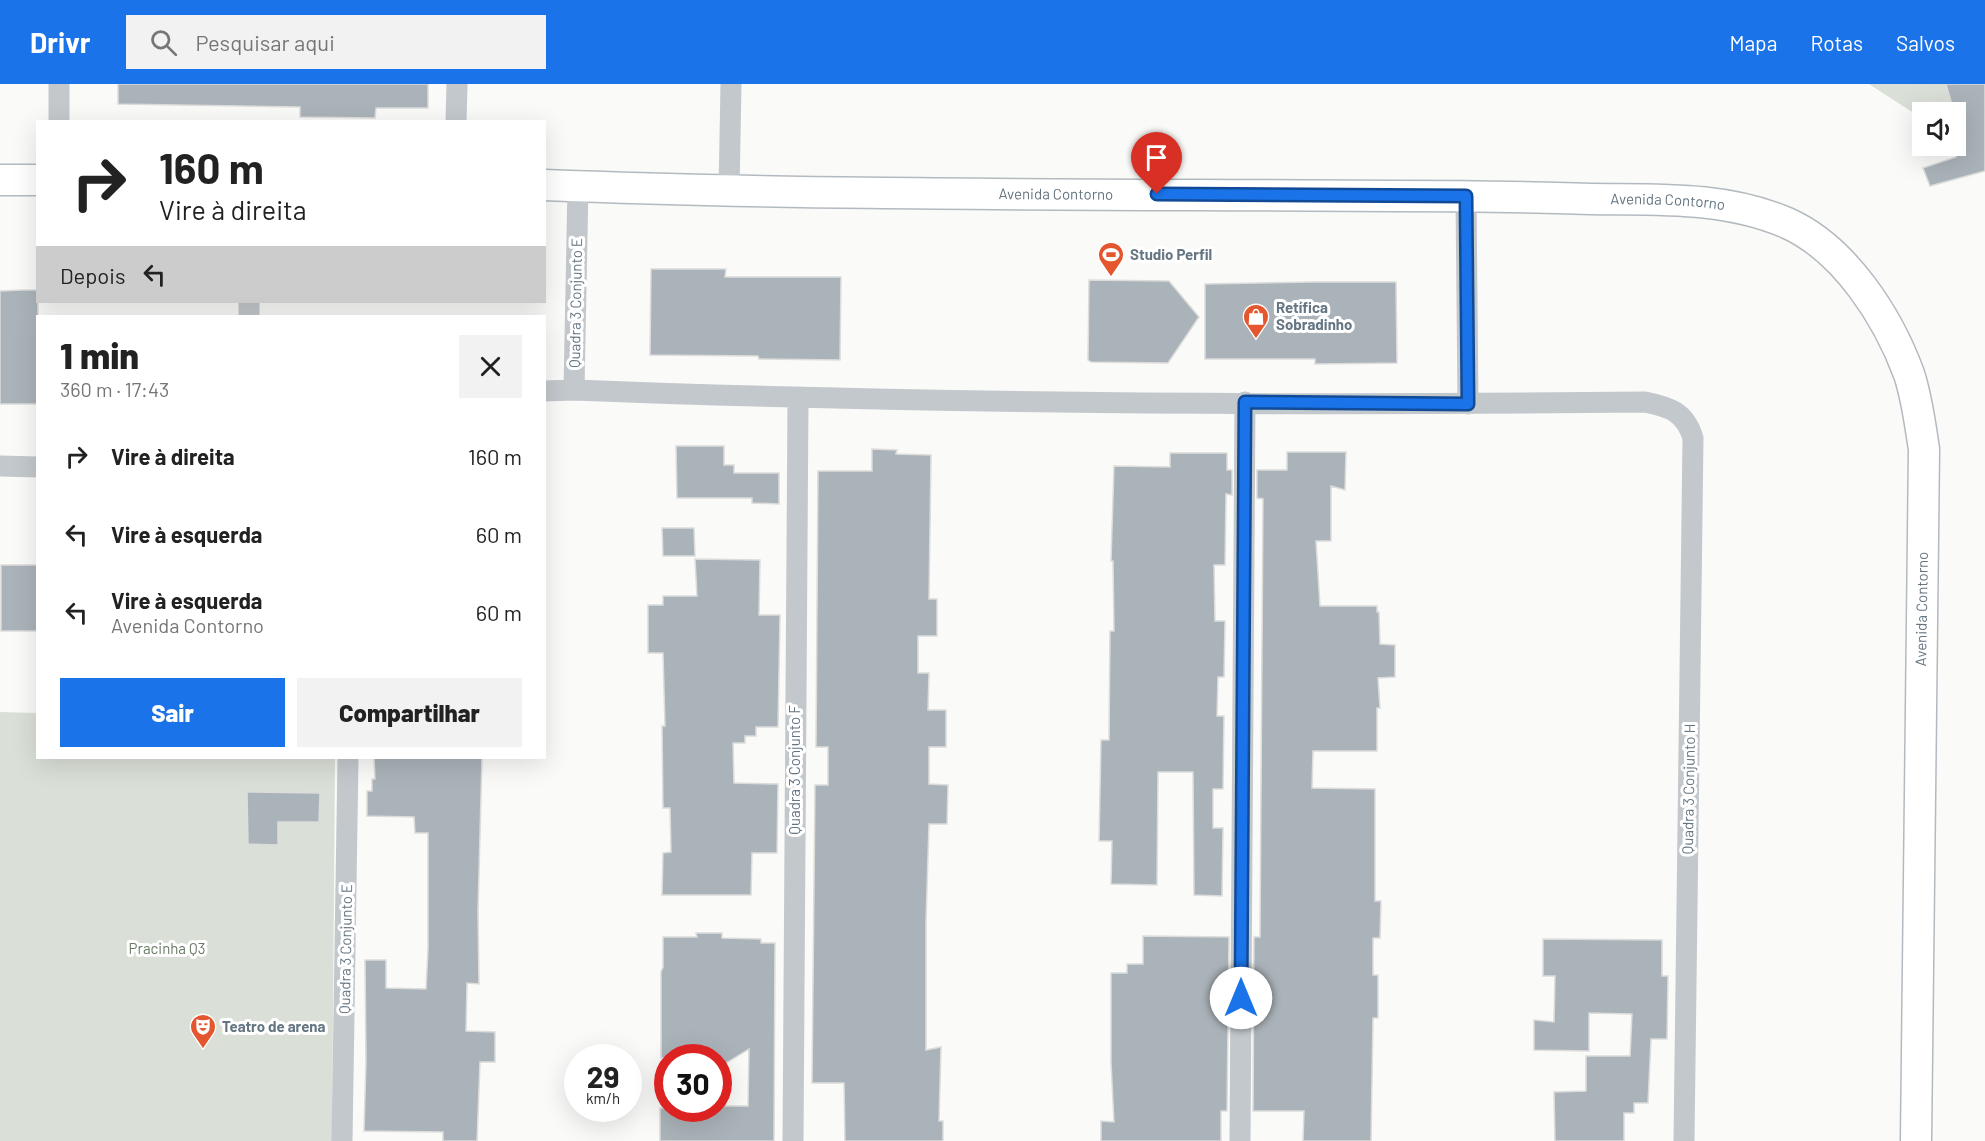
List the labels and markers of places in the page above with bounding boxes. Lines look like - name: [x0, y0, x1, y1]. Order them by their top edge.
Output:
- pin: [1131, 132, 1182, 194]
- sports icon: Studio Perfil: [1096, 240, 1126, 278]
- place label: Studio Perfil: [1130, 245, 1212, 263]
- place label: Retífica Sobradinho: [1276, 298, 1352, 333]
- shop icon: Retífica Sobradinho: [1241, 302, 1271, 340]
- theatre icon: Teatro de arena: [188, 1012, 218, 1050]
- place label: Teatro de arena: [222, 1017, 326, 1035]

